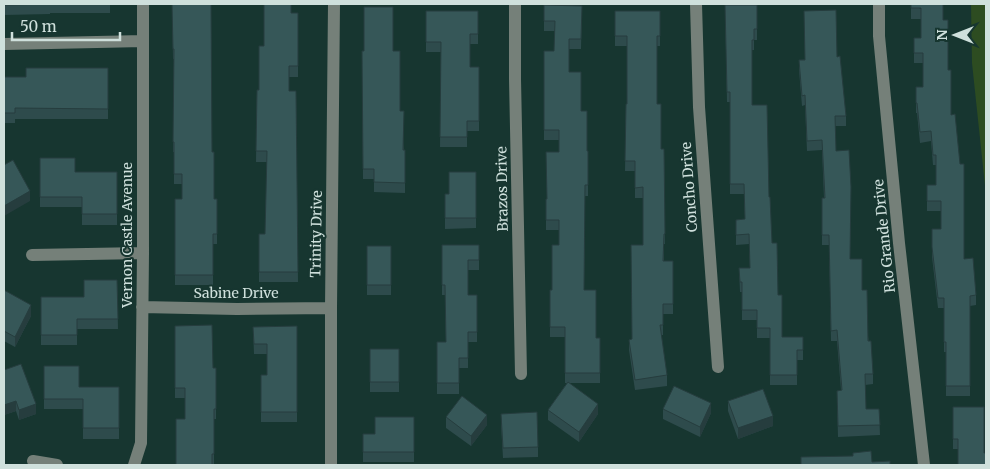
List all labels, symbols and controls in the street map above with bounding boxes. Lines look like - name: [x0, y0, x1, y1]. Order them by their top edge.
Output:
- scale bar: [12, 10, 120, 42]
- north arrow: [930, 10, 980, 60]
- text: 50 m: [20, 17, 57, 36]
- text: N: [933, 29, 951, 41]
- street label: Concho Drive: [677, 141, 701, 233]
- street label: Brazos Drive: [492, 146, 512, 232]
- street label: Vernon Castle Avenue: [118, 162, 136, 309]
- street label: Rio Grande Drive: [869, 178, 899, 294]
- street label: Trinity Drive: [306, 190, 326, 278]
- street label: Sabine Drive: [193, 284, 279, 302]

